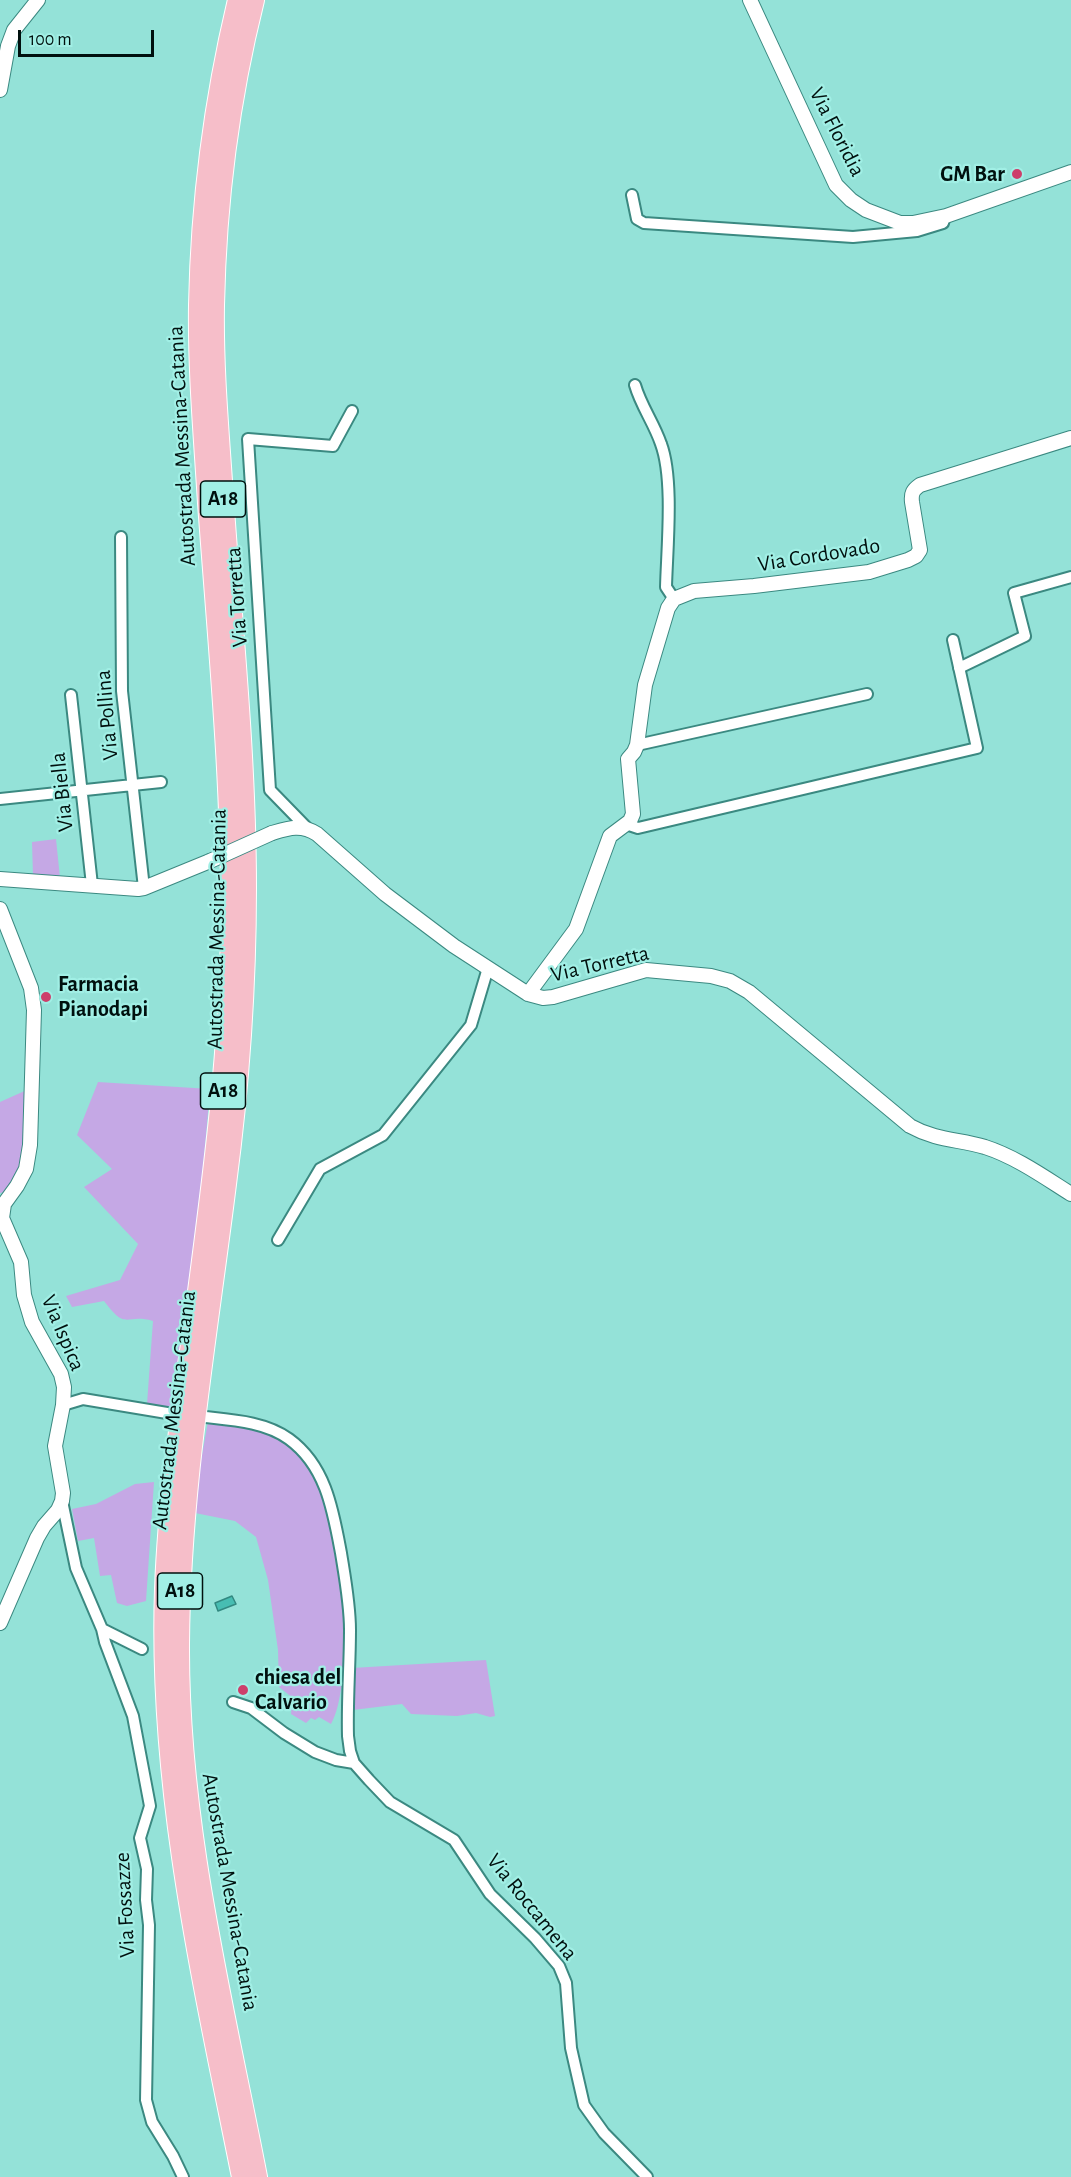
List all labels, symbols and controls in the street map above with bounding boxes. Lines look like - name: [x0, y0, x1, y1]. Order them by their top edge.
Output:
- scale bar: [21, 18, 158, 56]
- text: 100 m: [29, 31, 72, 49]
- street label: Via Floridia: [803, 83, 871, 181]
- place label: GM Bar: [940, 161, 1005, 187]
- marker: GM Bar: [1010, 167, 1024, 181]
- street label: Autostrada Messina-Catania: [163, 325, 201, 567]
- road number: A18: [200, 481, 246, 517]
- street label: Via Cordovado: [756, 532, 882, 578]
- street label: Via Torretta: [220, 546, 254, 648]
- street label: Via Pollina: [90, 669, 124, 761]
- street label: Via Biella: [45, 751, 79, 833]
- street label: Autostrada Messina-Catania: [202, 808, 232, 1050]
- street label: Via Torretta: [548, 940, 652, 988]
- place label: Farmacia Pianodapi: [58, 971, 148, 1022]
- marker: Farmacia Pianodapi: [39, 990, 53, 1004]
- road number: A18: [200, 1073, 246, 1109]
- street label: Autostrada Messina-Catania: [146, 1289, 202, 1531]
- street label: Via Ispica: [35, 1291, 91, 1375]
- road number: A18: [158, 1573, 202, 1609]
- place label: chiesa del Calvario: [255, 1664, 341, 1716]
- marker: chiesa del Calvario: [236, 1683, 250, 1697]
- street label: Autostrada Messina-Catania: [196, 1771, 264, 2013]
- street label: Via Roccamena: [481, 1848, 583, 1966]
- street label: Via Fossazze: [109, 1852, 141, 1958]

